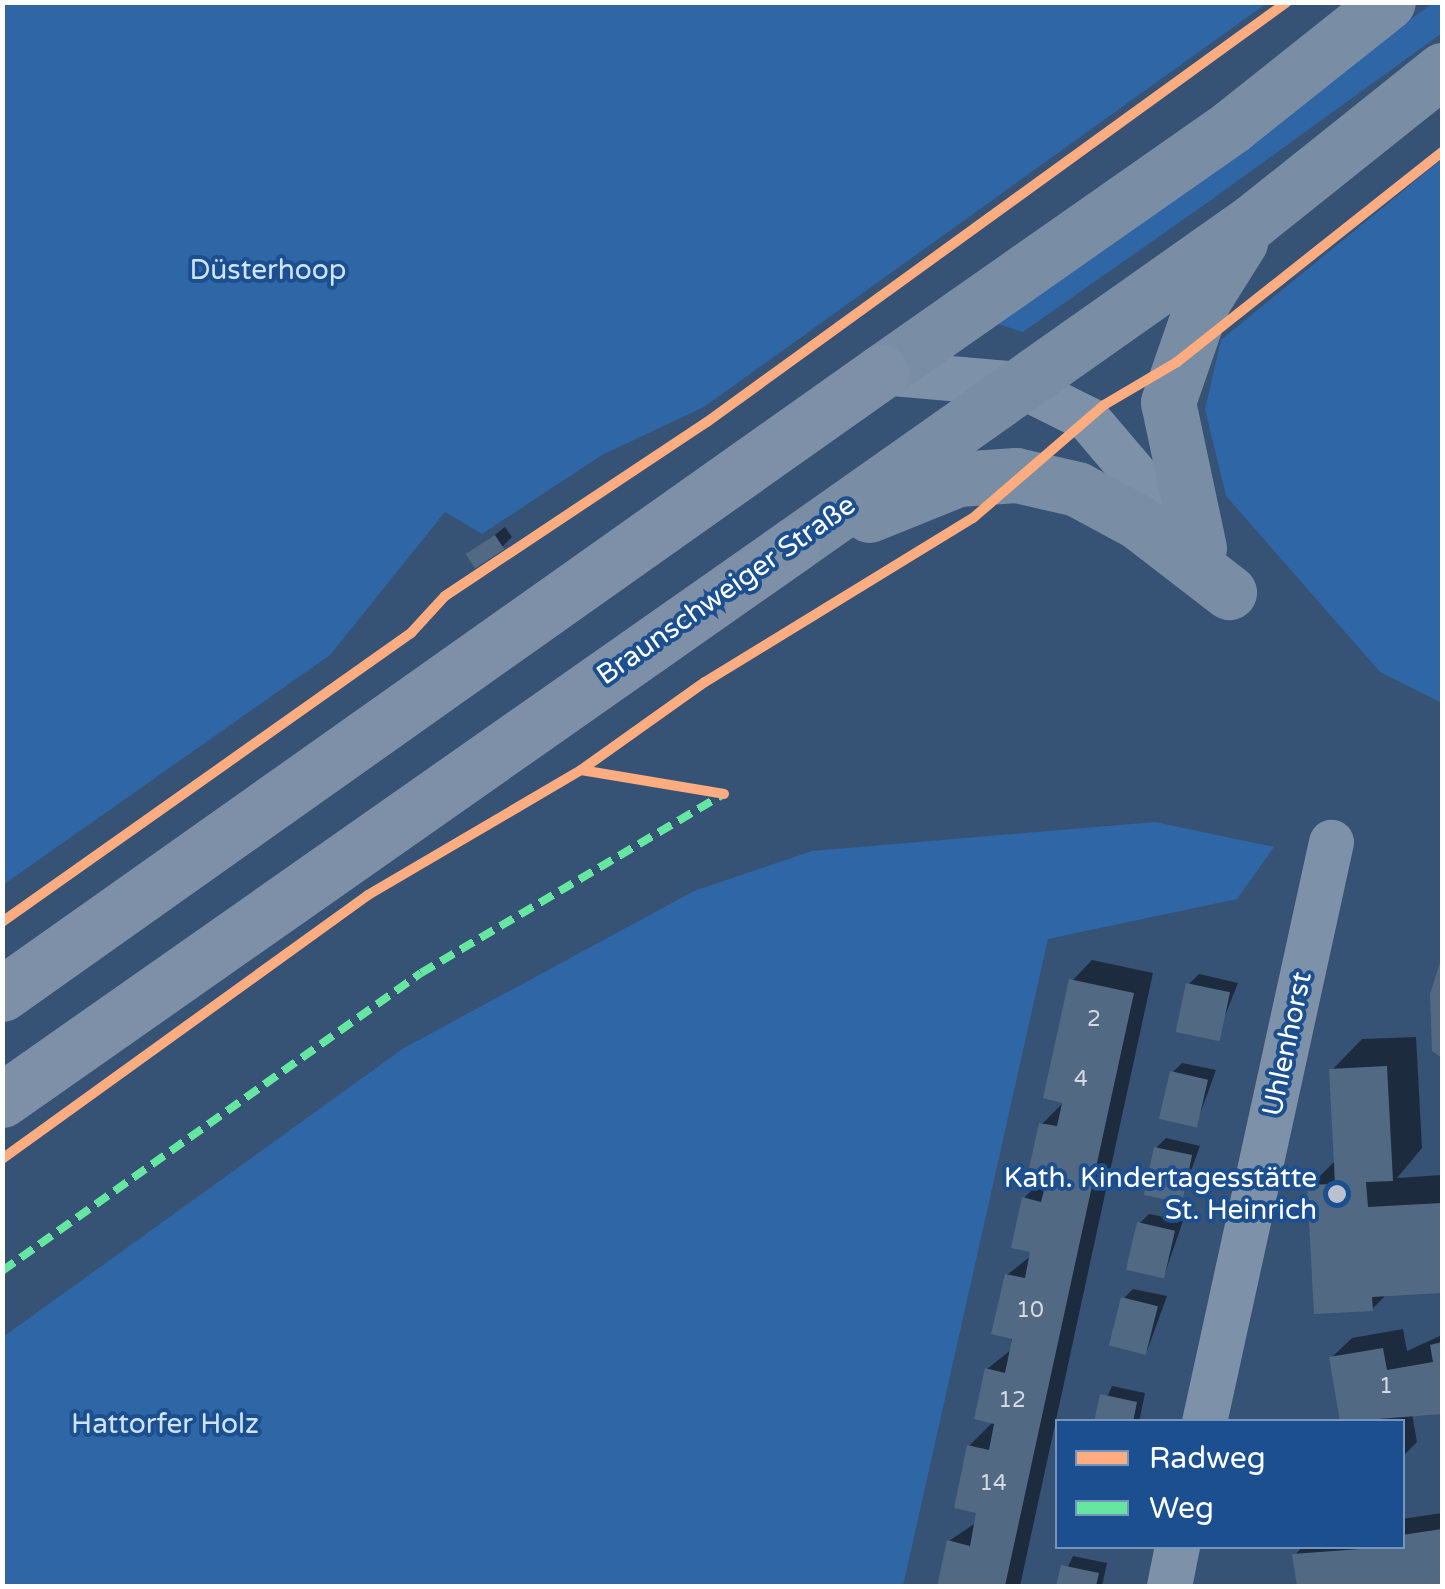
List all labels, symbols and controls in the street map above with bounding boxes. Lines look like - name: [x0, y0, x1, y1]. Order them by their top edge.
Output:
- park label: Düsterhoop: [189, 253, 347, 287]
- street label: Braunschweiger Straße: [590, 488, 862, 692]
- street label: Uhlenhorst: [1255, 969, 1319, 1119]
- house number: 2: [1087, 1007, 1101, 1033]
- house number: 4: [1074, 1067, 1088, 1093]
- place label: Kath. Kindertagesstätte St. Heinrich: [1004, 1161, 1317, 1227]
- marker: Kath. Kindertagesstätte St. Heinrich: [1326, 1183, 1348, 1205]
- house number: 10: [1016, 1298, 1044, 1324]
- house number: 1: [1379, 1374, 1393, 1400]
- house number: 12: [998, 1388, 1026, 1414]
- park label: Hattorfer Holz: [71, 1407, 259, 1441]
- legend: [1055, 1419, 1405, 1549]
- text: Radweg: [1149, 1440, 1266, 1477]
- house number: 14: [979, 1471, 1007, 1497]
- text: Weg: [1149, 1490, 1214, 1527]

